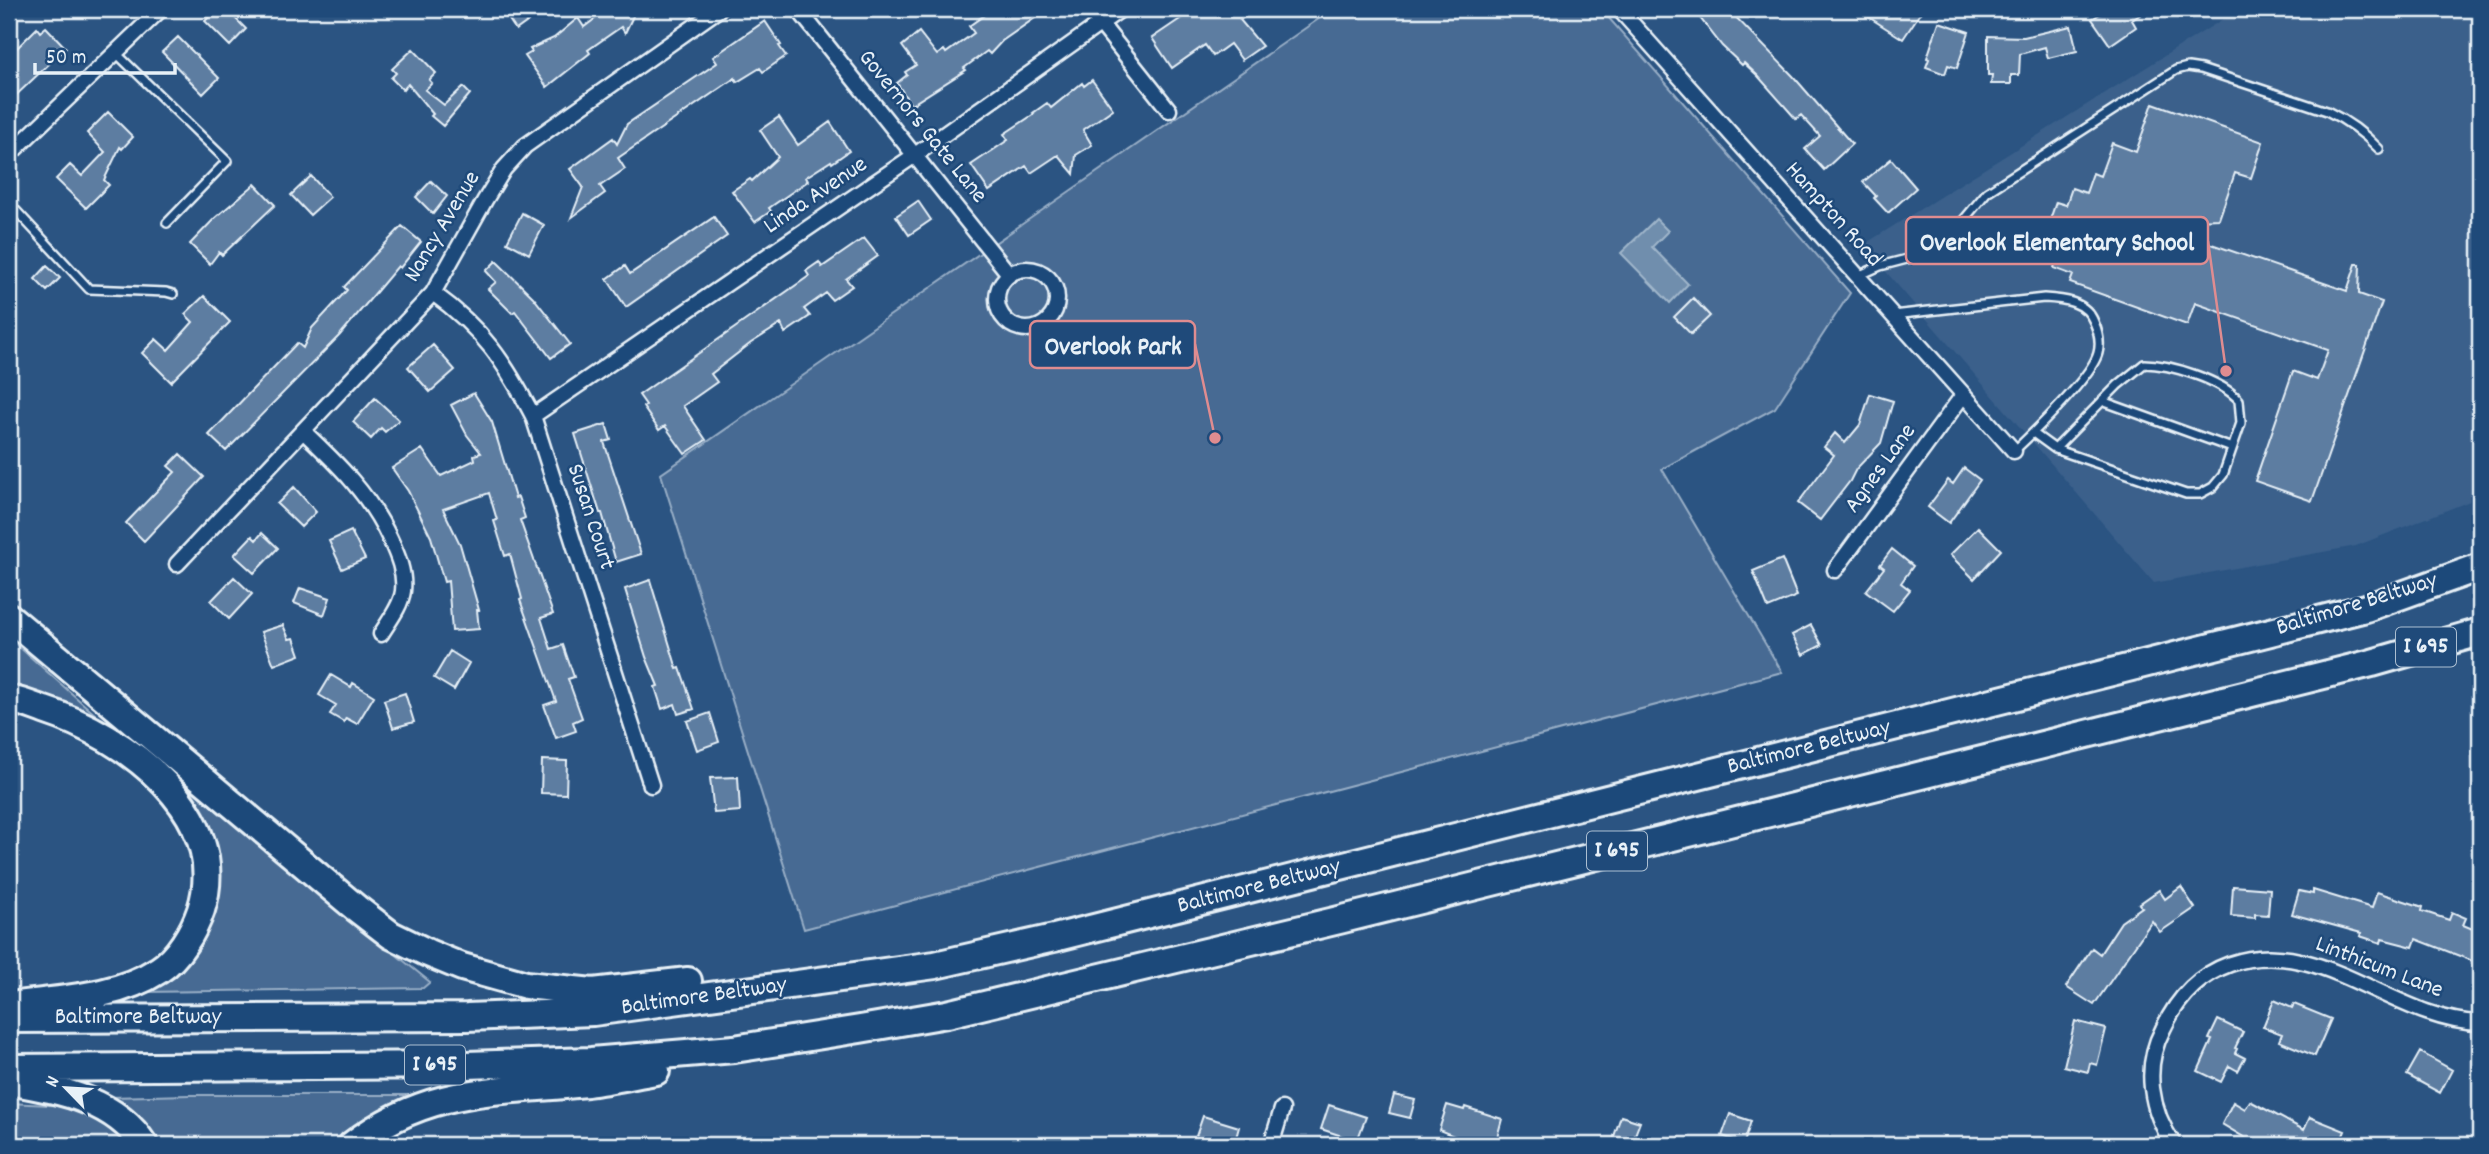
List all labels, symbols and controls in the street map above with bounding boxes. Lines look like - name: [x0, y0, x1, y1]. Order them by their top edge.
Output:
- scale bar: [35, 32, 175, 76]
- street label: Governors Gate Lane: [849, 43, 995, 211]
- text: 50 m: [46, 44, 86, 74]
- street label: Linda Avenue: [757, 149, 875, 243]
- street label: Hampton Road: [1776, 155, 1890, 275]
- street label: Nancy Avenue: [396, 165, 490, 289]
- callout: Overlook Elementary School: [1906, 217, 2208, 264]
- text: Overlook Elementary School: [1920, 226, 2195, 263]
- callout: Overlook Park: [1030, 321, 1195, 368]
- text: Overlook Park: [1044, 330, 1182, 367]
- street label: Agnes Lane: [1837, 417, 1925, 521]
- street label: Susan Court: [557, 460, 623, 574]
- street label: Baltimore Beltway: [2272, 564, 2443, 646]
- road number: I 695: [2396, 628, 2456, 666]
- street label: Baltimore Beltway: [1724, 711, 1895, 785]
- road number: I 695: [1587, 832, 1647, 870]
- street label: Baltimore Beltway: [1174, 850, 1345, 924]
- street label: Linthicum Lane: [2310, 928, 2448, 1008]
- street label: Baltimore Beltway: [619, 968, 790, 1025]
- street label: Baltimore Beltway: [55, 1001, 223, 1035]
- road number: I 695: [405, 1046, 465, 1084]
- north arrow: [32, 1052, 102, 1122]
- text: N: [40, 1072, 68, 1092]

